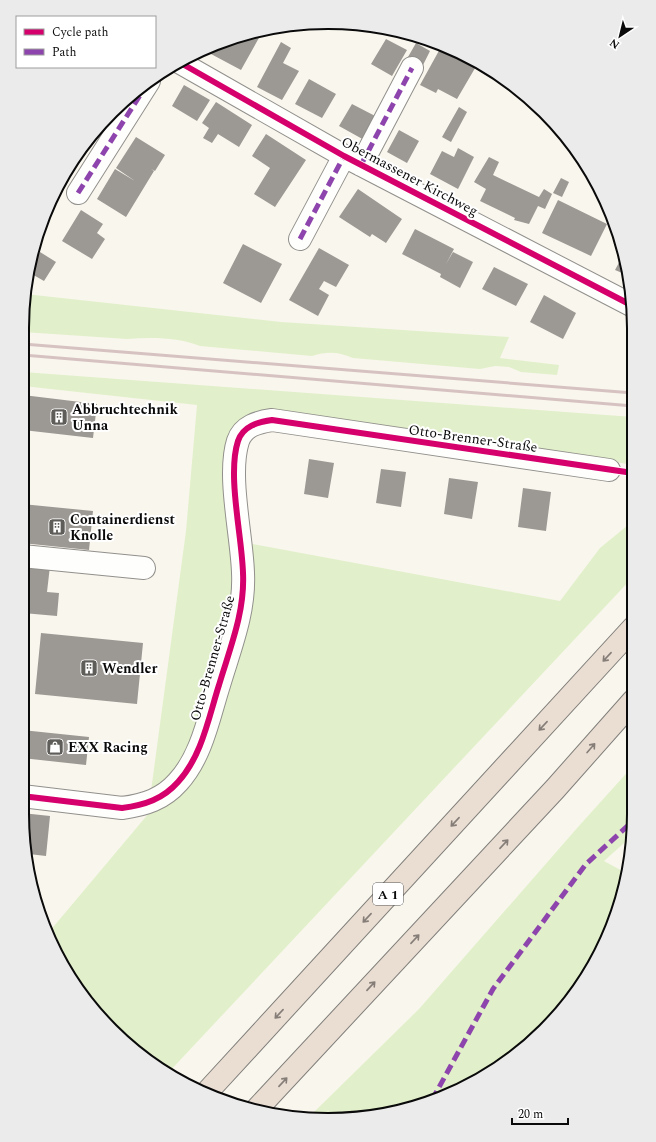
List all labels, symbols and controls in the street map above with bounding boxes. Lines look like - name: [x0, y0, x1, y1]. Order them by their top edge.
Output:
- legend: [16, 16, 156, 68]
- north arrow: [600, 16, 640, 56]
- text: Cycle path: [52, 23, 109, 42]
- text: N: [606, 34, 623, 53]
- text: Path: [52, 43, 77, 62]
- street label: Obermassener Kirchweg: [337, 131, 482, 222]
- place label: Abbruchtechnik Unna: [72, 399, 178, 436]
- building icon: Abbruchtechnik Unna: [49, 407, 69, 427]
- street label: Otto-Brenner-Straße: [407, 419, 539, 458]
- place label: Containerdienst Knolle: [70, 509, 176, 546]
- building icon: Containerdienst Knolle: [47, 517, 67, 537]
- street label: Otto-Brenner-Straße: [184, 593, 241, 723]
- one-way arrow: [603, 651, 612, 661]
- building icon: Wendler: [79, 658, 99, 678]
- place label: Wendler: [102, 658, 157, 679]
- one-way arrow: [538, 721, 547, 732]
- shop icon: EXX Racing: [45, 737, 65, 757]
- place label: EXX Racing: [68, 737, 148, 758]
- one-way arrow: [587, 743, 596, 754]
- one-way arrow: [450, 817, 459, 827]
- one-way arrow: [499, 839, 508, 849]
- road number: A 1: [373, 883, 403, 905]
- one-way arrow: [362, 913, 372, 923]
- one-way arrow: [410, 935, 419, 945]
- one-way arrow: [366, 982, 375, 992]
- one-way arrow: [275, 1008, 284, 1018]
- one-way arrow: [278, 1077, 287, 1087]
- scale bar: [512, 1100, 568, 1126]
- text: 20 m: [518, 1105, 543, 1124]

